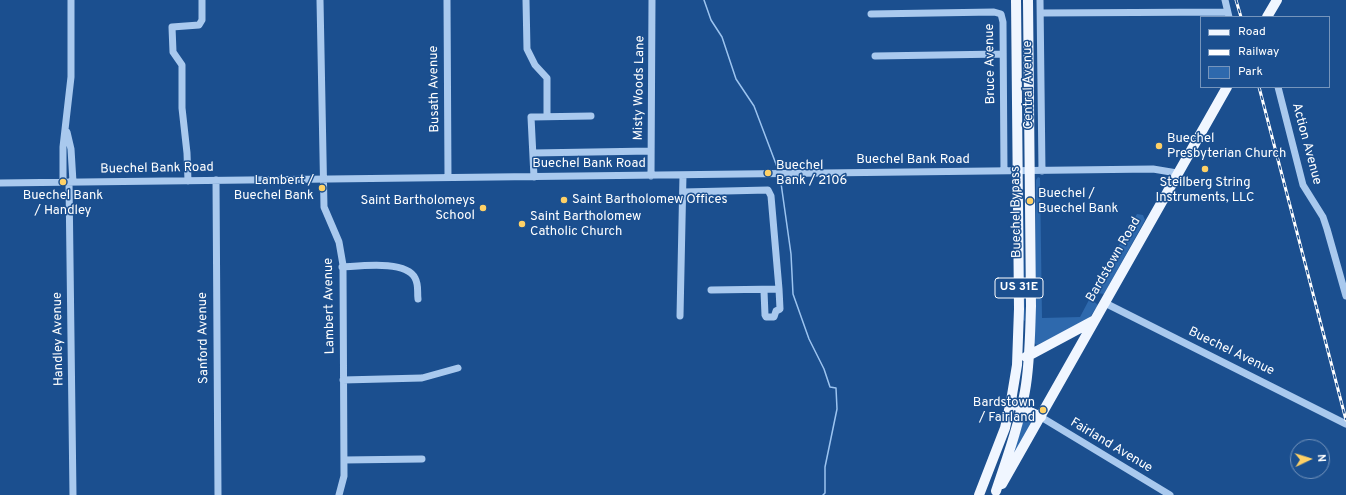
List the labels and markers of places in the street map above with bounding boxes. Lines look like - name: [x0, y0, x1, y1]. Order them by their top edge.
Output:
- place label: Buechel Presbyterian Church: [1167, 131, 1286, 162]
- marker: Buechel Presbyterian Church: [1154, 141, 1164, 151]
- place label: Buechel Bank / 2106: [776, 158, 847, 189]
- marker: Steilberg String Instruments, LLC: [1200, 164, 1210, 174]
- marker: Buechel Bank / 2106: [763, 168, 773, 178]
- place label: Lambert / Buechel Bank: [234, 173, 314, 204]
- place label: Steilberg String Instruments, LLC: [1156, 175, 1254, 206]
- marker: Buechel Bank / Handley: [58, 177, 68, 187]
- marker: Lambert / Buechel Bank: [317, 183, 327, 193]
- place label: Buechel / Buechel Bank: [1038, 186, 1118, 217]
- place label: Buechel Bank / Handley: [23, 188, 103, 219]
- place label: Saint Bartholomew Offices: [572, 192, 727, 208]
- place label: Saint Bartholomeys School: [360, 193, 475, 224]
- marker: Saint Bartholomew Offices: [559, 195, 569, 205]
- marker: Buechel / Buechel Bank: [1025, 196, 1035, 206]
- marker: Saint Bartholomeys School: [478, 203, 488, 213]
- place label: Saint Bartholomew Catholic Church: [530, 209, 641, 240]
- marker: Saint Bartholomew Catholic Church: [517, 219, 527, 229]
- place label: Bardstown / Fairland: [973, 395, 1035, 426]
- marker: Bardstown / Fairland: [1038, 405, 1048, 415]

